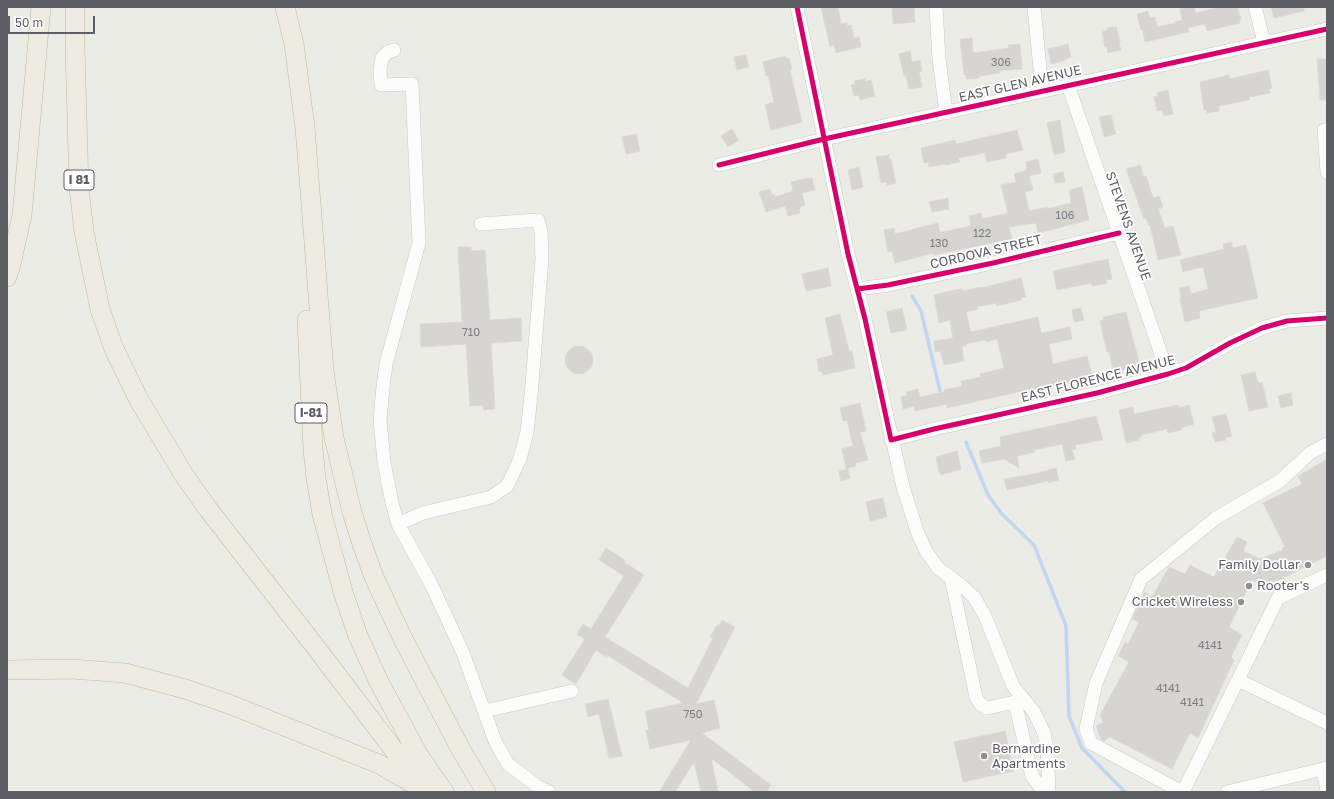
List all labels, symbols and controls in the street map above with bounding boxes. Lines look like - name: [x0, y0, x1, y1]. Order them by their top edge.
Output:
- scale bar: [10, 8, 97, 34]
- text: 50 m: [15, 15, 43, 30]
- house number: 306: [991, 56, 1011, 70]
- street label: EAST GLEN AVENUE: [957, 62, 1083, 106]
- road number: I 81: [64, 170, 94, 190]
- street label: STEVENS AVENUE: [1102, 170, 1154, 282]
- house number: 106: [1056, 209, 1074, 223]
- house number: 122: [973, 227, 991, 241]
- street label: CORDOVA STREET: [929, 232, 1043, 272]
- house number: 130: [930, 237, 948, 251]
- house number: 710: [462, 326, 480, 340]
- street label: EAST FLORENCE AVENUE: [1019, 352, 1177, 406]
- road number: I-81: [295, 403, 327, 423]
- place label: Family Dollar: [1218, 557, 1300, 573]
- marker: Family Dollar: [1303, 560, 1313, 570]
- place label: Rooter's: [1257, 578, 1309, 594]
- marker: Rooter's: [1244, 581, 1254, 591]
- place label: Cricket Wireless: [1132, 594, 1233, 610]
- marker: Cricket Wireless: [1236, 597, 1246, 607]
- house number: 4141: [1198, 639, 1222, 653]
- house number: 4141: [1156, 682, 1180, 696]
- house number: 4141: [1180, 696, 1204, 710]
- house number: 750: [683, 708, 703, 722]
- place label: Bernardine Apartments: [992, 741, 1066, 772]
- marker: Bernardine Apartments: [979, 751, 989, 761]

